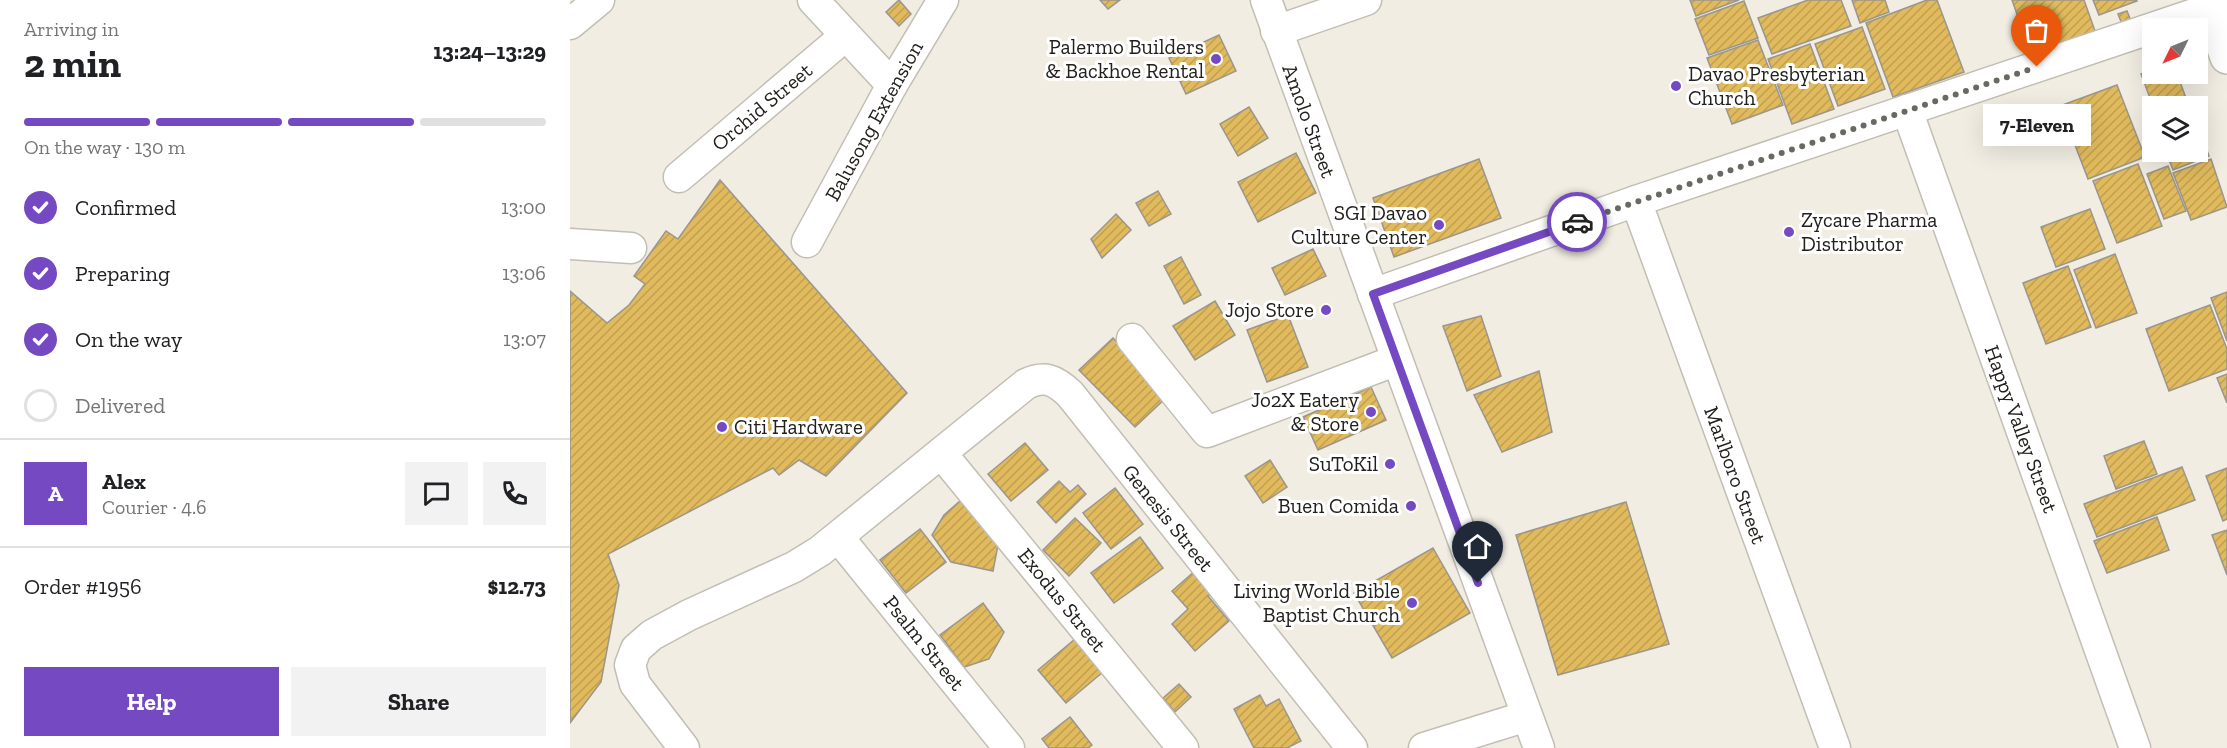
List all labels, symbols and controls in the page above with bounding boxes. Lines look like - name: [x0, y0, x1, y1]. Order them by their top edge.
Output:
- pin: [2011, 5, 2062, 67]
- icon: bag: [2020, 14, 2053, 47]
- text: Arriving in: [24, 17, 119, 41]
- north arrow: [2142, 18, 2208, 84]
- map controls: [2142, 18, 2208, 162]
- place label: Palermo Builders & Backhoe Rental: [1045, 34, 1204, 83]
- street label: Balusong Extension: [819, 36, 928, 205]
- text: 13:24–13:29: [433, 38, 546, 65]
- text: 2 min: [24, 40, 121, 87]
- marker: Palermo Builders & Backhoe Rental: [1209, 52, 1223, 66]
- street label: Orchid Street: [706, 57, 817, 156]
- street label: Amolo Street: [1277, 61, 1342, 181]
- place label: Davao Presbyterian Church: [1688, 61, 1865, 110]
- marker: Davao Presbyterian Church: [1669, 79, 1683, 93]
- button: layers: [2142, 96, 2208, 162]
- callout: 7-Eleven: [1983, 103, 2091, 145]
- text: 7-Eleven: [2000, 113, 2074, 137]
- text: On the way · 130 m: [24, 135, 185, 159]
- icon: check: [24, 191, 57, 224]
- courier: [1547, 192, 1607, 252]
- text: Confirmed: [75, 194, 176, 221]
- text: 13:00: [501, 195, 546, 219]
- place label: SGI Davao Culture Center: [1291, 200, 1427, 249]
- icon: car: [1561, 206, 1594, 239]
- place label: Zycare Pharma Distributor: [1801, 207, 1937, 256]
- marker: SGI Davao Culture Center: [1432, 218, 1446, 232]
- marker: Zycare Pharma Distributor: [1782, 225, 1796, 239]
- icon: check: [24, 257, 57, 290]
- text: Preparing: [75, 260, 170, 287]
- text: 13:06: [502, 261, 546, 285]
- place label: Jojo Store: [1225, 297, 1314, 323]
- marker: Jojo Store: [1319, 303, 1333, 317]
- icon: check: [24, 323, 57, 356]
- text: On the way: [75, 326, 182, 353]
- text: 13:07: [503, 327, 546, 351]
- street label: Happy Valley Street: [1980, 342, 2063, 516]
- place label: Jo2X Eatery & Store: [1251, 387, 1359, 436]
- text: Delivered: [75, 392, 165, 419]
- street label: Marlboro Street: [1699, 403, 1772, 547]
- marker: Jo2X Eatery & Store: [1364, 405, 1378, 419]
- place label: Citi Hardware: [734, 414, 863, 439]
- marker: Citi Hardware: [715, 420, 729, 434]
- place label: SuToKil: [1309, 451, 1378, 476]
- marker: SuToKil: [1383, 457, 1397, 471]
- street label: Genesis Street: [1118, 459, 1219, 576]
- button: chat: [405, 462, 468, 525]
- button: phone: [483, 462, 546, 525]
- text: Alex: [102, 468, 146, 495]
- text: A: [48, 480, 63, 507]
- place label: Buen Comida: [1278, 493, 1399, 518]
- text: Courier · 4.6: [102, 495, 207, 519]
- marker: Buen Comida: [1404, 499, 1418, 513]
- pin: [1452, 521, 1503, 583]
- icon: home: [1461, 530, 1494, 563]
- street label: Exodus Street: [1013, 543, 1112, 657]
- text: Order #1956: [24, 573, 142, 600]
- text: $12.73: [487, 573, 546, 600]
- place label: Living World Bible Baptist Church: [1234, 578, 1400, 627]
- street label: Psalm Street: [878, 590, 970, 695]
- marker: Living World Bible Baptist Church: [1405, 596, 1419, 610]
- button: Help: [24, 667, 279, 736]
- button: Share: [291, 667, 546, 736]

